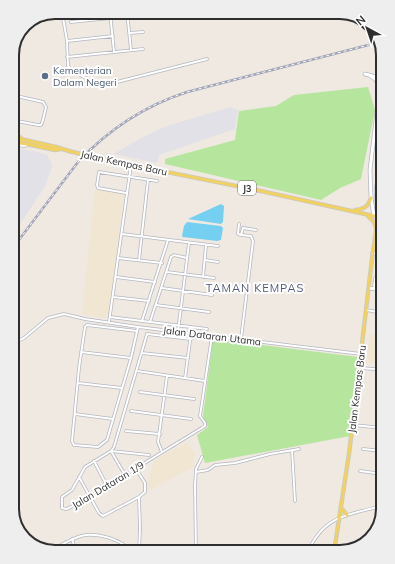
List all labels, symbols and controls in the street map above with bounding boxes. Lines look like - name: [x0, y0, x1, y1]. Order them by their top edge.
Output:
- north arrow: [347, 8, 387, 48]
- text: N: [353, 12, 368, 28]
- place label: Kementerian Dalam Negeri: [53, 64, 117, 89]
- marker: Kementerian Dalam Negeri: [40, 71, 50, 81]
- street label: Jalan Kempas Baru: [79, 147, 169, 179]
- road number: J3: [238, 181, 256, 195]
- district label: TAMAN KEMPAS: [206, 281, 304, 295]
- street label: Jalan Dataran Utama: [162, 324, 262, 348]
- street label: Jalan Kempas Baru: [345, 344, 369, 434]
- street label: Jalan Dataran 1/9: [69, 458, 147, 512]

